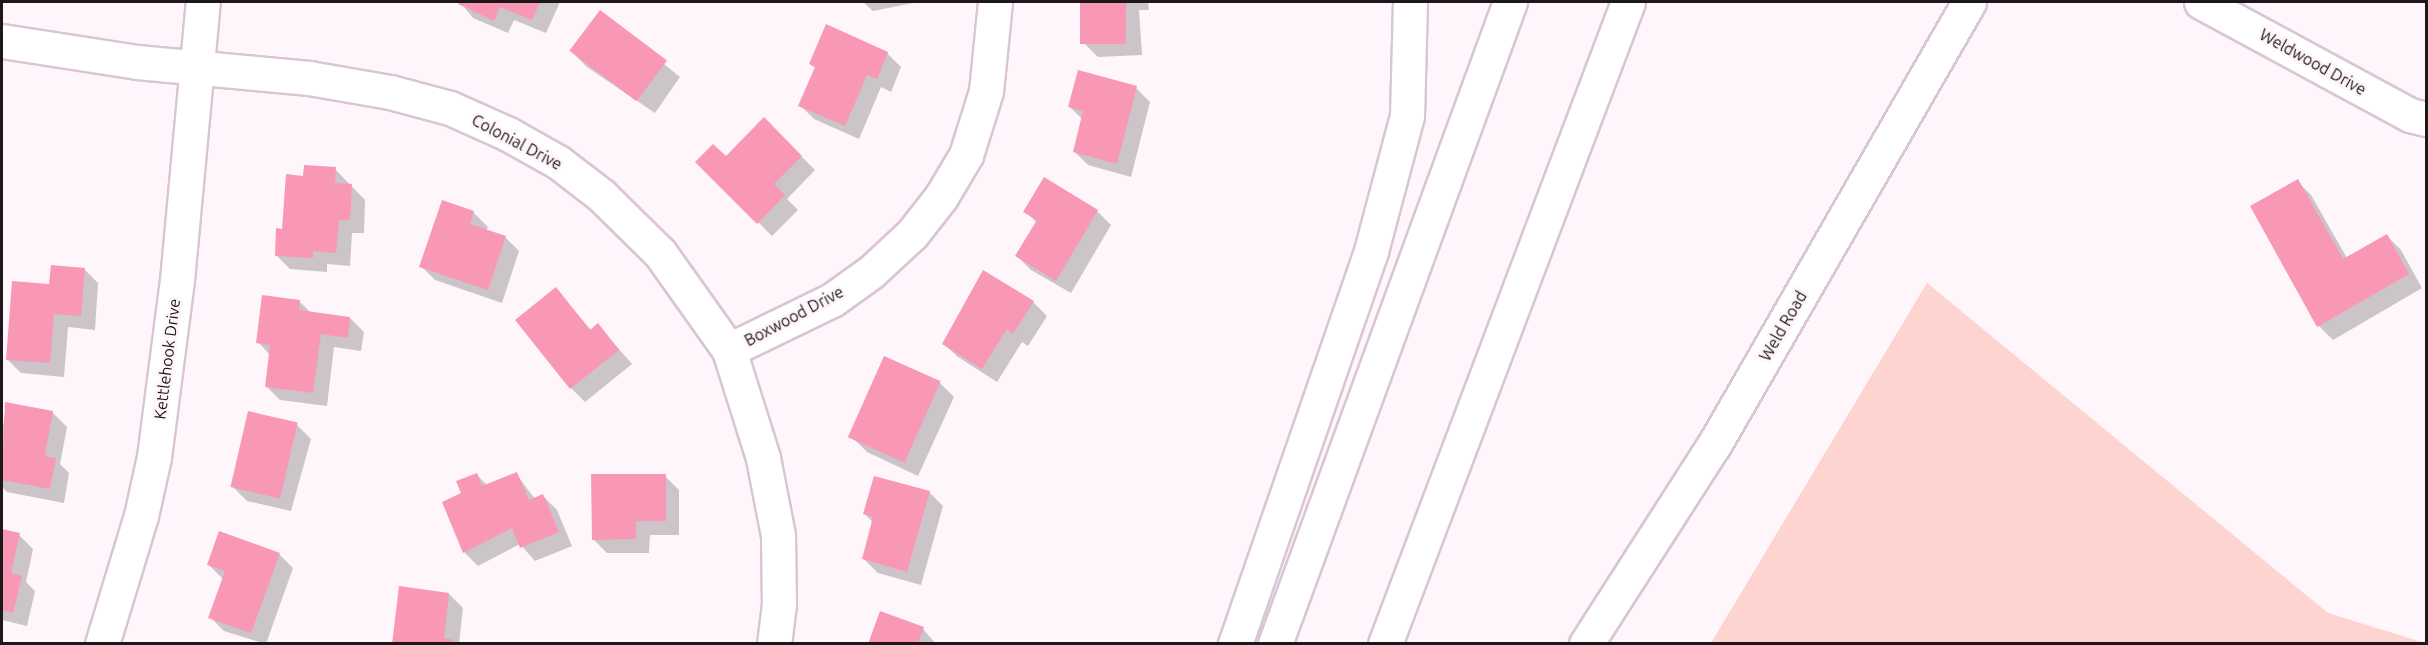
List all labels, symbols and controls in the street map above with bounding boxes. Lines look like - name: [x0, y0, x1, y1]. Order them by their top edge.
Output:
- street label: Weldwood Drive: [2256, 25, 2370, 99]
- street label: Colonial Drive: [469, 110, 565, 174]
- street label: Boxwood Drive: [741, 282, 847, 350]
- street label: Weld Road: [1755, 288, 1811, 364]
- street label: Kettlehook Drive: [150, 298, 184, 420]

